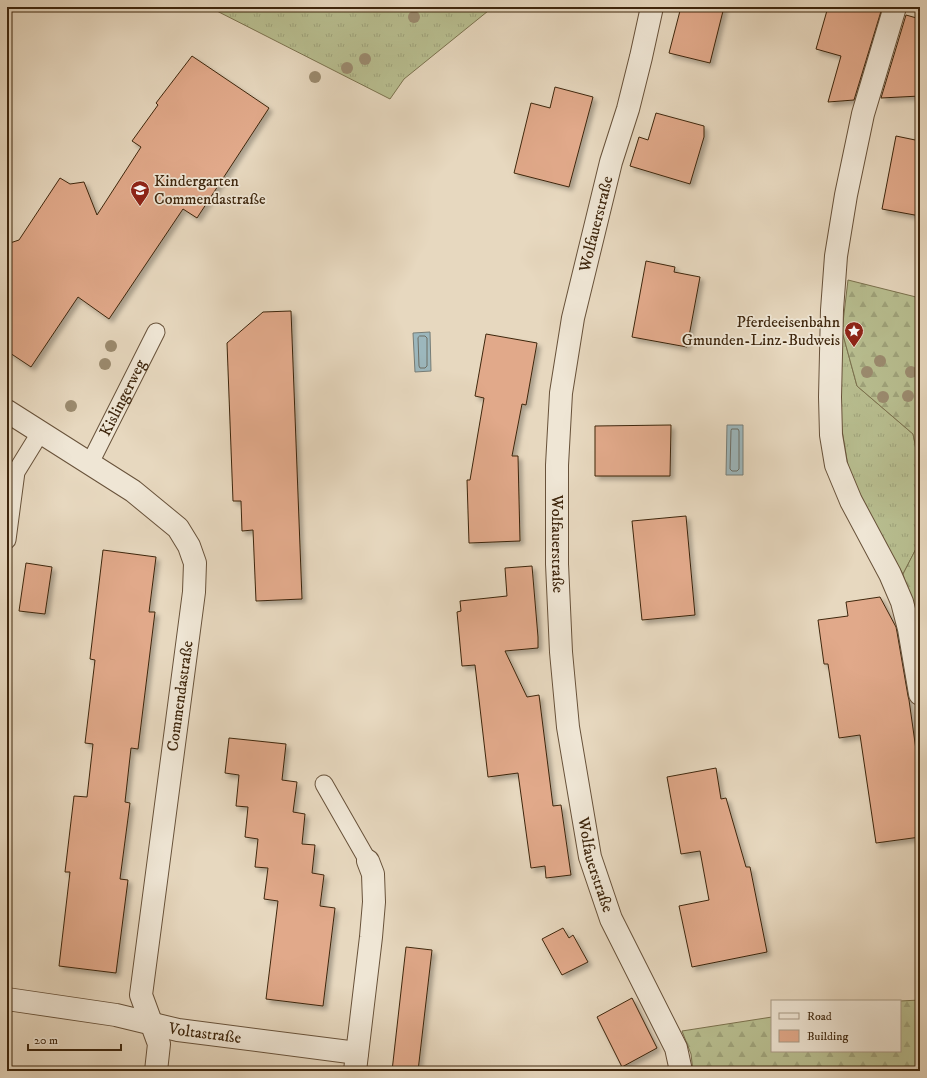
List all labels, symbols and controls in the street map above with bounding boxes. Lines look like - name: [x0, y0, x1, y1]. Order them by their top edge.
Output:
- place label: Kindergarten Commendastraße: [154, 171, 266, 209]
- street label: Wolfauerstraße: [574, 174, 618, 275]
- school or university icon: Kindergarten Commendastraße: [129, 179, 151, 207]
- place label: Pferdeeisenbahn Gmunden-Linz-Budweis: [682, 312, 841, 350]
- place icon: Pferdeeisenbahn Gmunden-Linz-Budweis: [843, 320, 865, 348]
- street label: Kislingerweg: [95, 356, 151, 439]
- street label: Wolfauerstraße: [547, 494, 568, 594]
- street label: Commendastraße: [162, 639, 198, 753]
- street label: Wolfauerstraße: [573, 814, 618, 915]
- legend: [771, 1000, 901, 1052]
- text: Road: [807, 1009, 832, 1024]
- street label: Voltastraße: [165, 1018, 243, 1048]
- scale bar: [28, 1026, 121, 1052]
- text: Building: [807, 1029, 848, 1044]
- text: 20 m: [34, 1033, 58, 1048]

